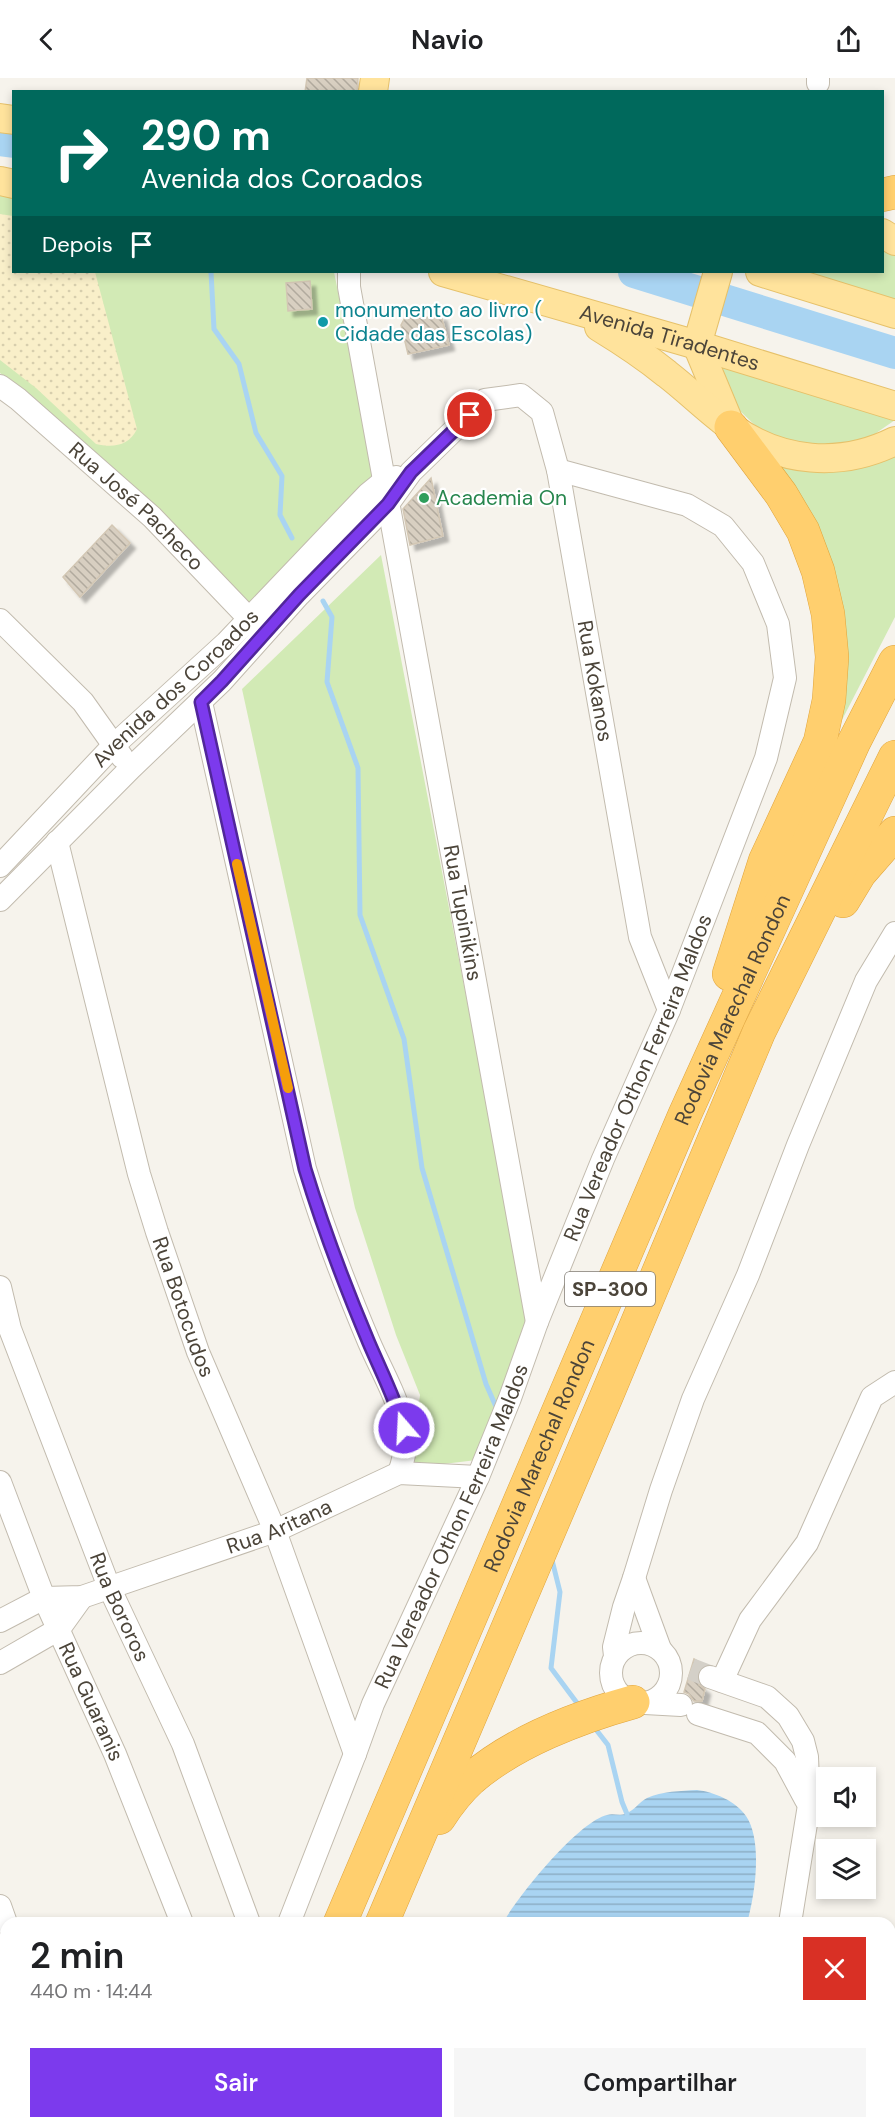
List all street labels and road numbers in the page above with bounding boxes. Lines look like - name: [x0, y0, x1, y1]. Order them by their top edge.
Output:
- street label: Avenida Tiradentes: [576, 298, 763, 377]
- street label: Rua José Pacheco: [63, 436, 210, 577]
- street label: Avenida dos Coroados: [86, 603, 265, 773]
- street label: Rua Kokanos: [571, 618, 619, 744]
- street label: Rua Tupinikins: [437, 842, 489, 983]
- street label: Rodovia Marechal Rondon: [668, 890, 797, 1130]
- street label: Rua Vereador Othon Ferreira Maldos: [557, 910, 719, 1245]
- street label: Rua Botocudos: [146, 1233, 221, 1381]
- road number: SP-300: [565, 1272, 655, 1306]
- street label: Rodovia Marechal Rondon: [477, 1335, 601, 1577]
- street label: Rua Vereador Othon Ferreira Maldos: [368, 1360, 535, 1693]
- street label: Rua Aritana: [223, 1492, 336, 1561]
- street label: Rua Bororos: [83, 1548, 156, 1666]
- street label: Rua Guaranis: [52, 1638, 130, 1765]

